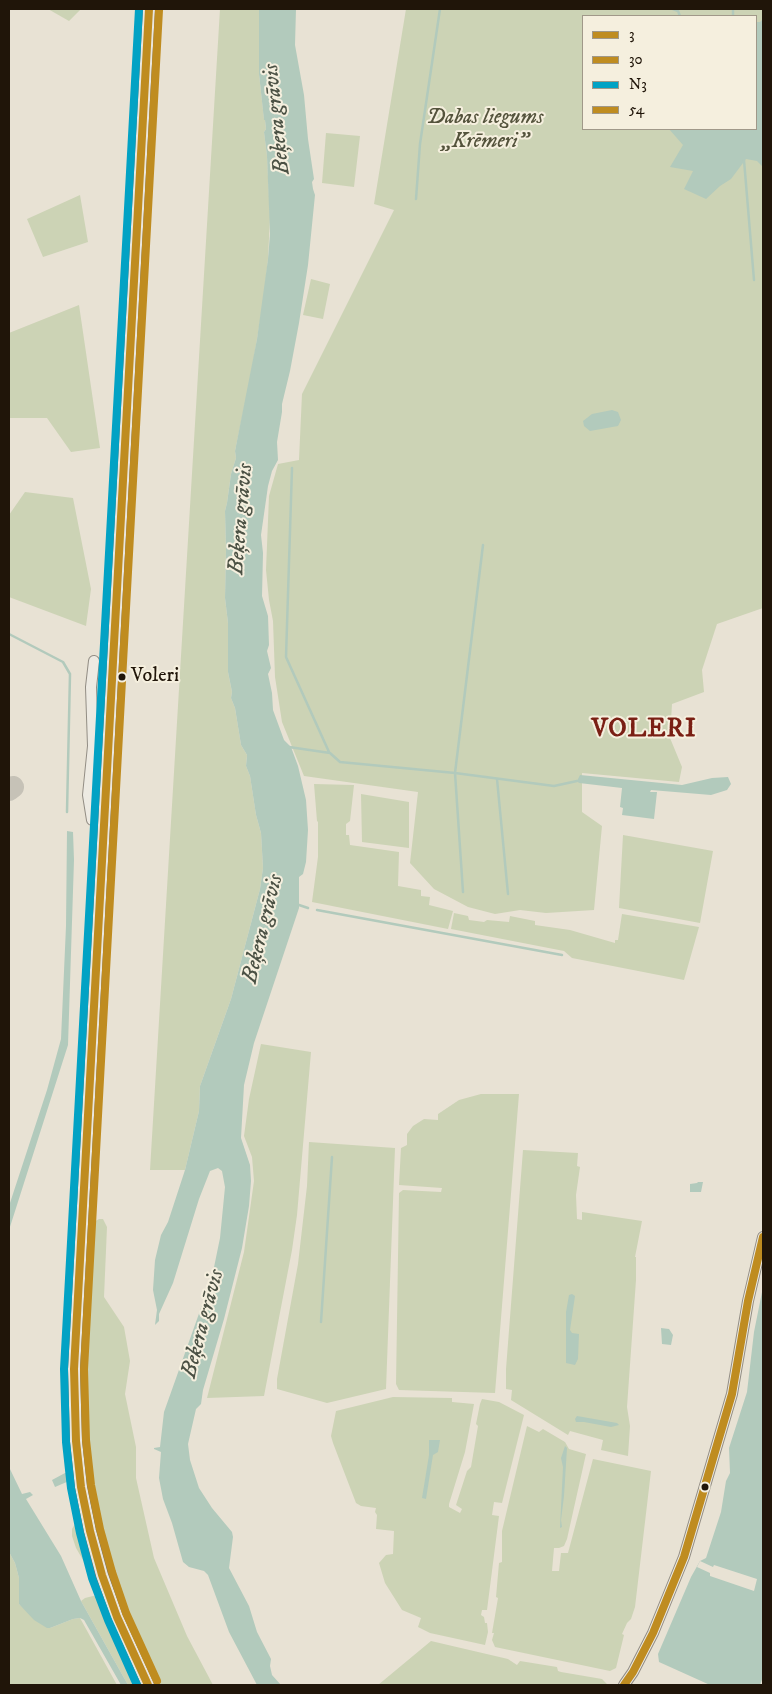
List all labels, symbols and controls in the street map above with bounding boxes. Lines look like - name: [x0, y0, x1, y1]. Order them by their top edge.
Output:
- legend: [582, 15, 757, 130]
- text: 3: [629, 25, 635, 44]
- text: 30: [629, 50, 643, 69]
- water label: Beķera grāvis: [259, 62, 297, 176]
- text: N3: [629, 75, 647, 94]
- text: 54: [629, 100, 644, 119]
- park label: Dabas liegums „Krēmeri”: [427, 106, 543, 156]
- water label: Beķera grāvis: [224, 463, 260, 575]
- place label: Voleri: [131, 665, 179, 689]
- marker: Voleri: [117, 672, 127, 682]
- district label: VOLERI: [591, 715, 697, 747]
- water label: Beķera grāvis: [238, 872, 290, 986]
- water label: Beķera grāvis: [177, 1267, 231, 1381]
- unlabelled marker: [700, 1482, 710, 1492]

